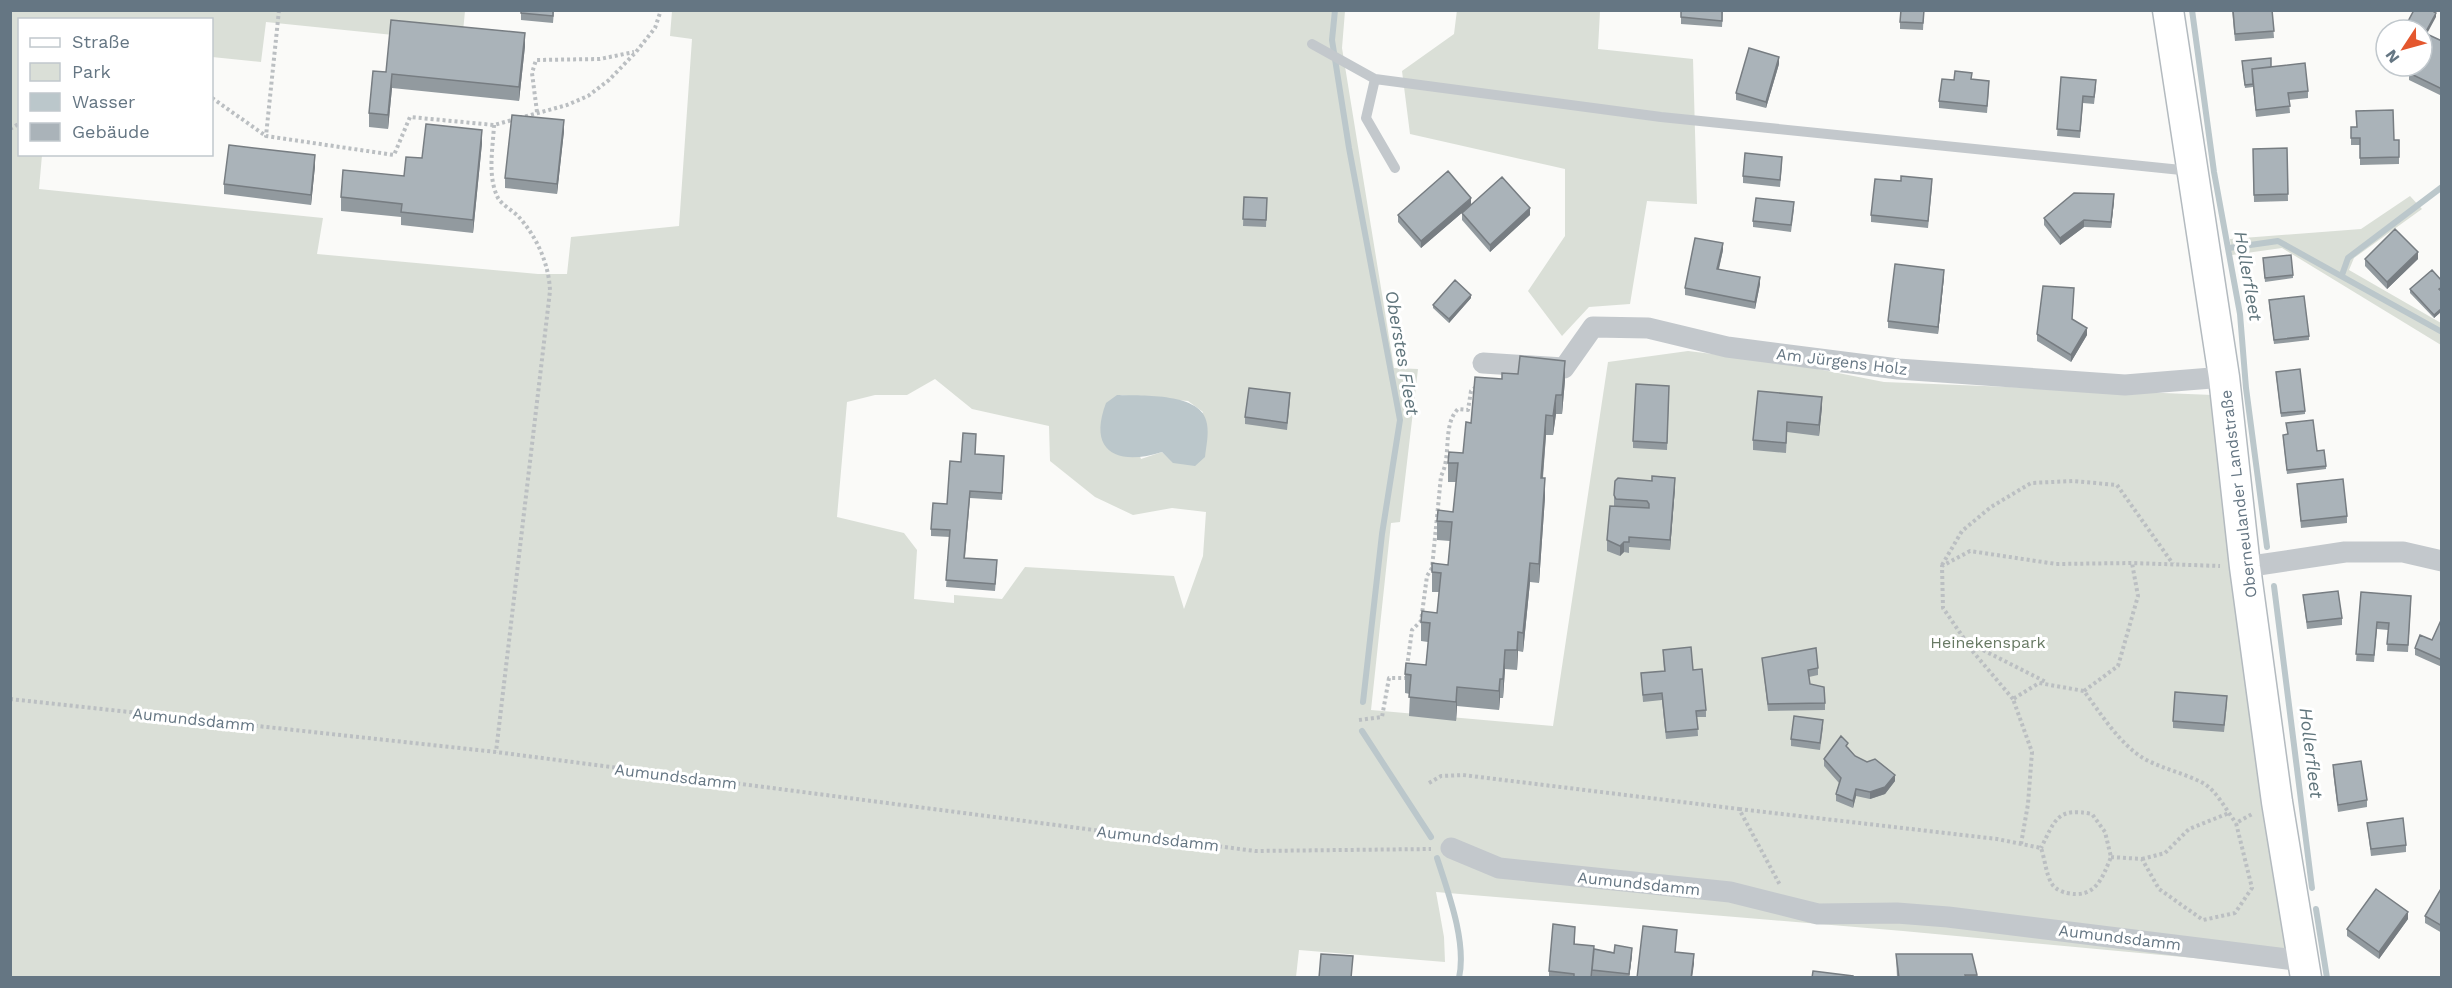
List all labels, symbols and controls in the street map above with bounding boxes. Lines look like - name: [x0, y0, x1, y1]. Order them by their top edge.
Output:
- legend: [18, 18, 213, 156]
- north arrow: [2374, 18, 2434, 78]
- text: Straße: [72, 31, 130, 52]
- text: N: [2381, 46, 2403, 67]
- text: Park: [72, 61, 111, 82]
- text: Wasser: [72, 91, 135, 112]
- text: Gebäude: [72, 121, 150, 142]
- water label: Hollerfleet: [2230, 229, 2267, 323]
- water label: Oberstes Fleet: [1381, 289, 1424, 418]
- street label: Am Jürgens Holz: [1775, 344, 1909, 379]
- street label: Oberneulander Landstraße: [2216, 389, 2261, 599]
- park label: Heinekenspark: [1930, 633, 2046, 652]
- street label: Aumundsdamm: [132, 704, 256, 735]
- water label: Hollerfleet: [2296, 706, 2328, 800]
- street label: Aumundsdamm: [614, 760, 738, 793]
- street label: Aumundsdamm: [1096, 822, 1220, 855]
- street label: Aumundsdamm: [1577, 868, 1701, 899]
- street label: Aumundsdamm: [2058, 921, 2182, 954]

